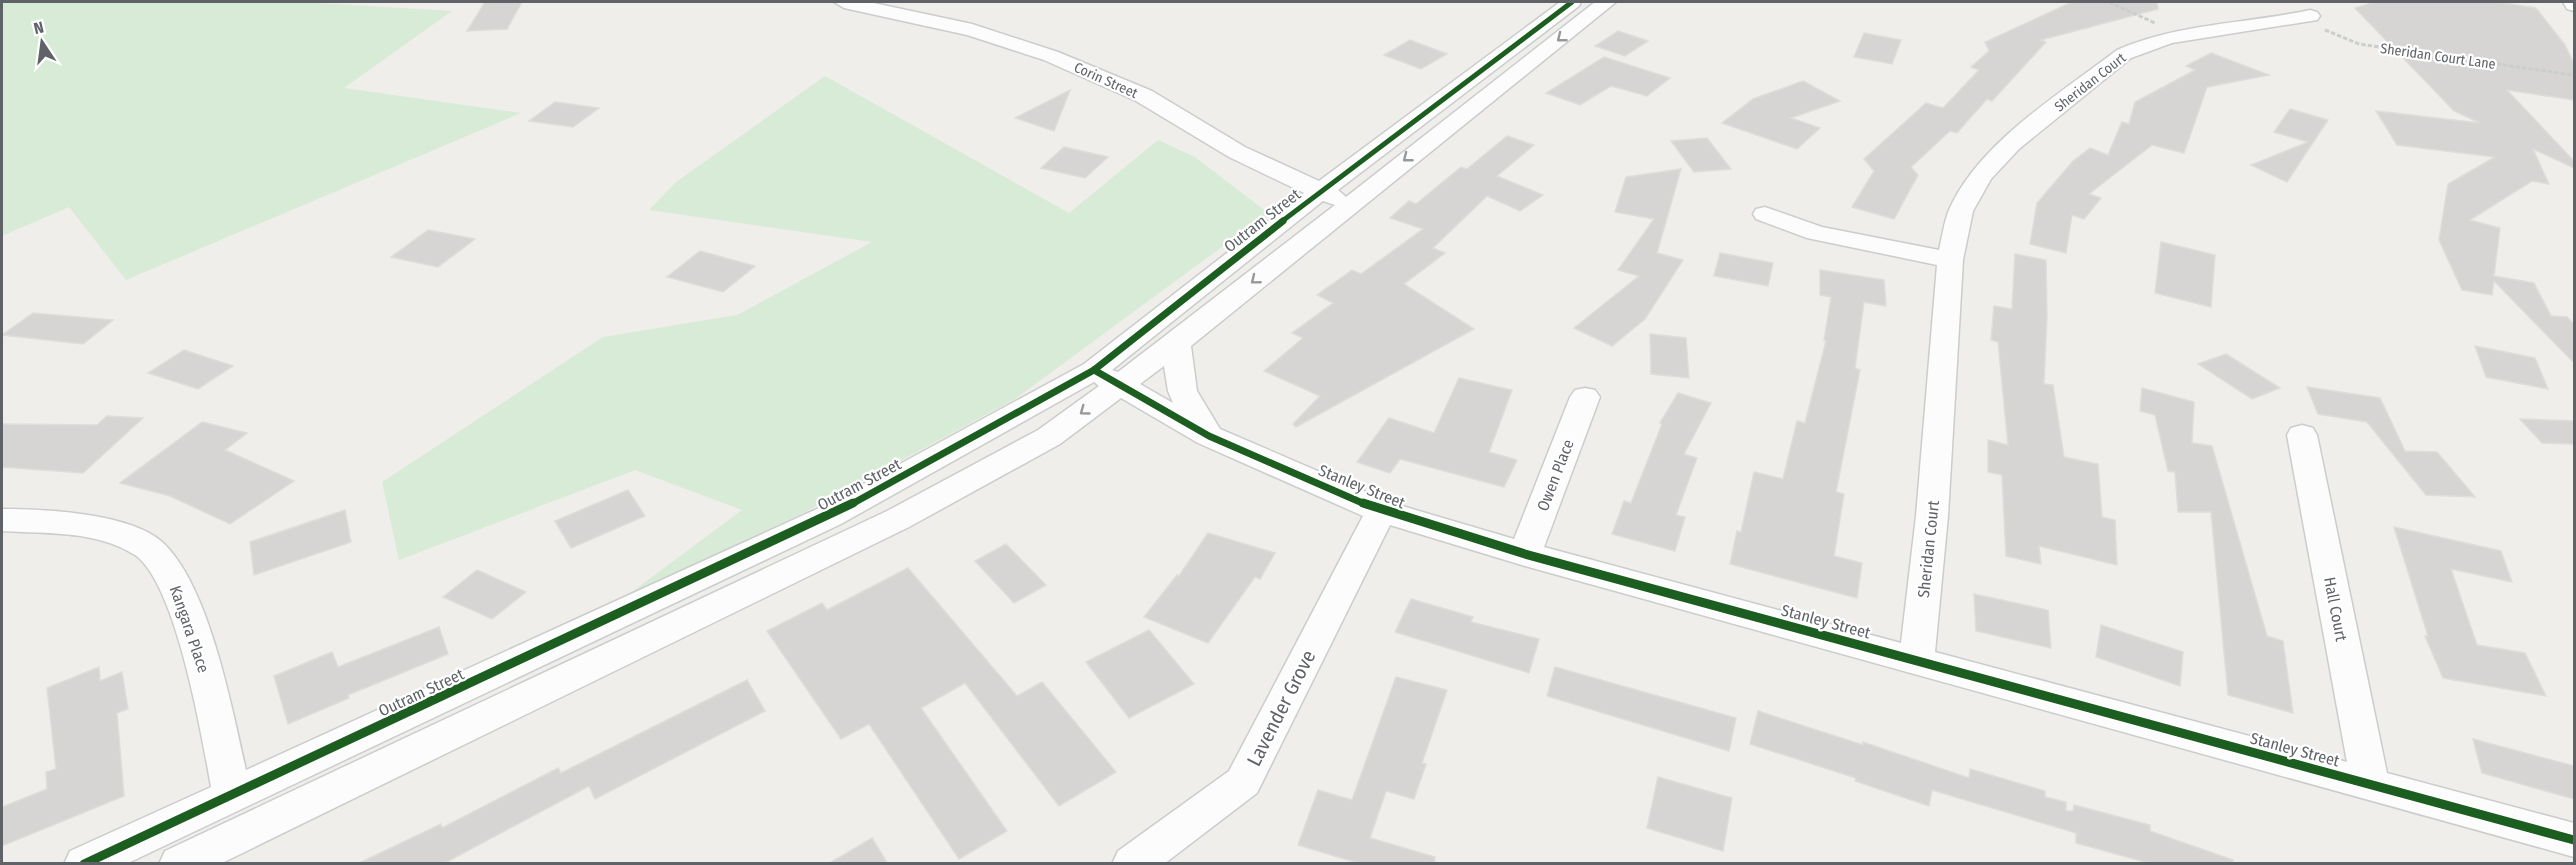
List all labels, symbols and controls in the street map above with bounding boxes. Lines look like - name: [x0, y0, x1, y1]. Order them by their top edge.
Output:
- north arrow: [12, 12, 72, 72]
- text: N: [32, 18, 46, 38]
- one-way arrow: [1556, 30, 1567, 41]
- street label: Sheridan Court Lane: [2379, 40, 2497, 73]
- street label: Sheridan Court: [2051, 49, 2130, 115]
- street label: Corin Street: [1071, 59, 1141, 102]
- one-way arrow: [1403, 151, 1414, 162]
- street label: Outram Street: [1220, 184, 1305, 256]
- one-way arrow: [1251, 273, 1262, 284]
- one-way arrow: [1079, 404, 1090, 415]
- street label: Owen Place: [1533, 437, 1578, 514]
- street label: Outram Street: [814, 454, 905, 514]
- street label: Stanley Street: [1316, 461, 1409, 513]
- street label: Sheridan Court: [1914, 499, 1943, 599]
- street label: Hall Court: [2320, 575, 2351, 644]
- street label: Kangara Place: [166, 583, 213, 675]
- street label: Stanley Street: [1779, 600, 1873, 643]
- street label: Lavender Grove: [1242, 646, 1320, 770]
- street label: Outram Street: [376, 664, 468, 721]
- street label: Stanley Street: [2248, 728, 2342, 771]

